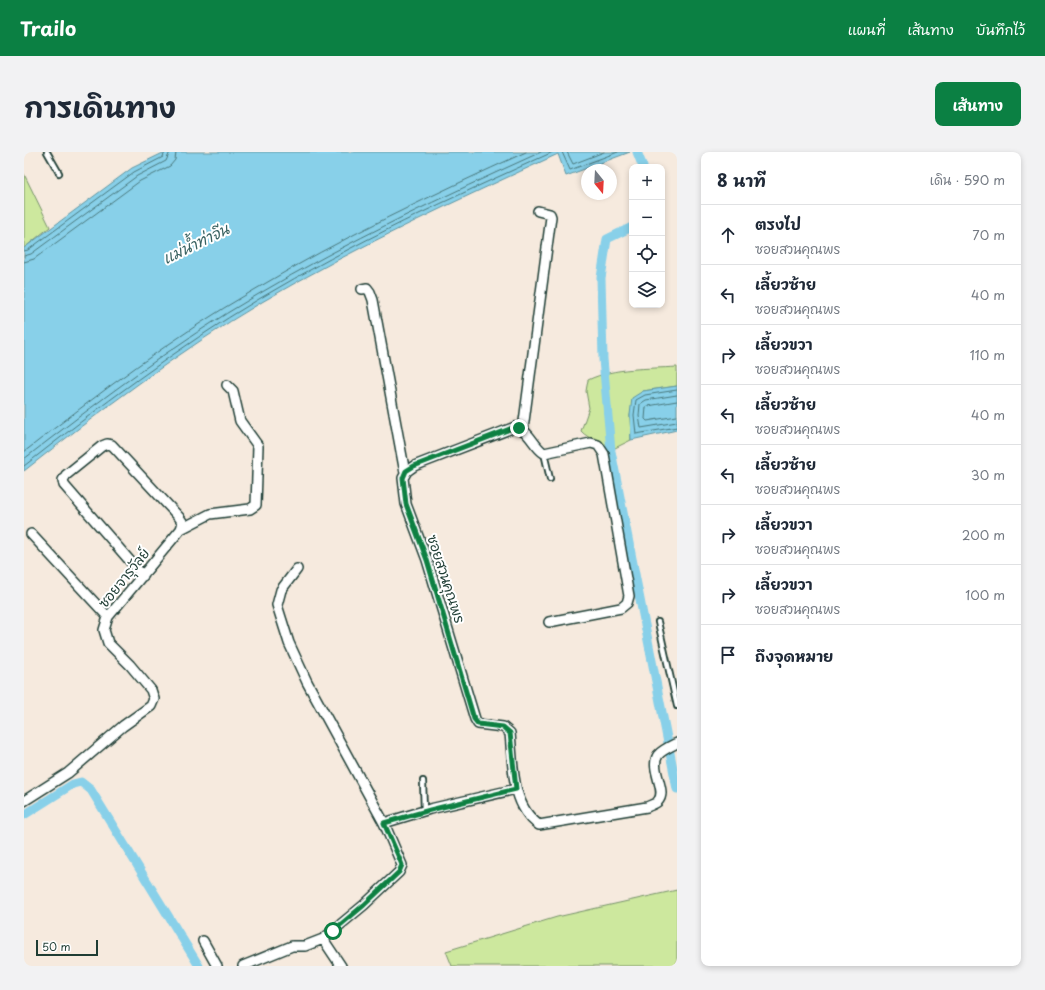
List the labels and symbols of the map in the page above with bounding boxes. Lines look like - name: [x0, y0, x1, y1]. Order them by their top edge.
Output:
- north arrow: [581, 164, 617, 200]
- water label: แม่น้ำท่าจีน: [158, 215, 233, 269]
- route end: [510, 419, 528, 437]
- street label: ซอยสวนคุณพร: [422, 532, 471, 626]
- street label: ซอยจารุวัลย์: [93, 543, 154, 612]
- route start: [324, 922, 342, 940]
- scale bar: [36, 938, 98, 957]

